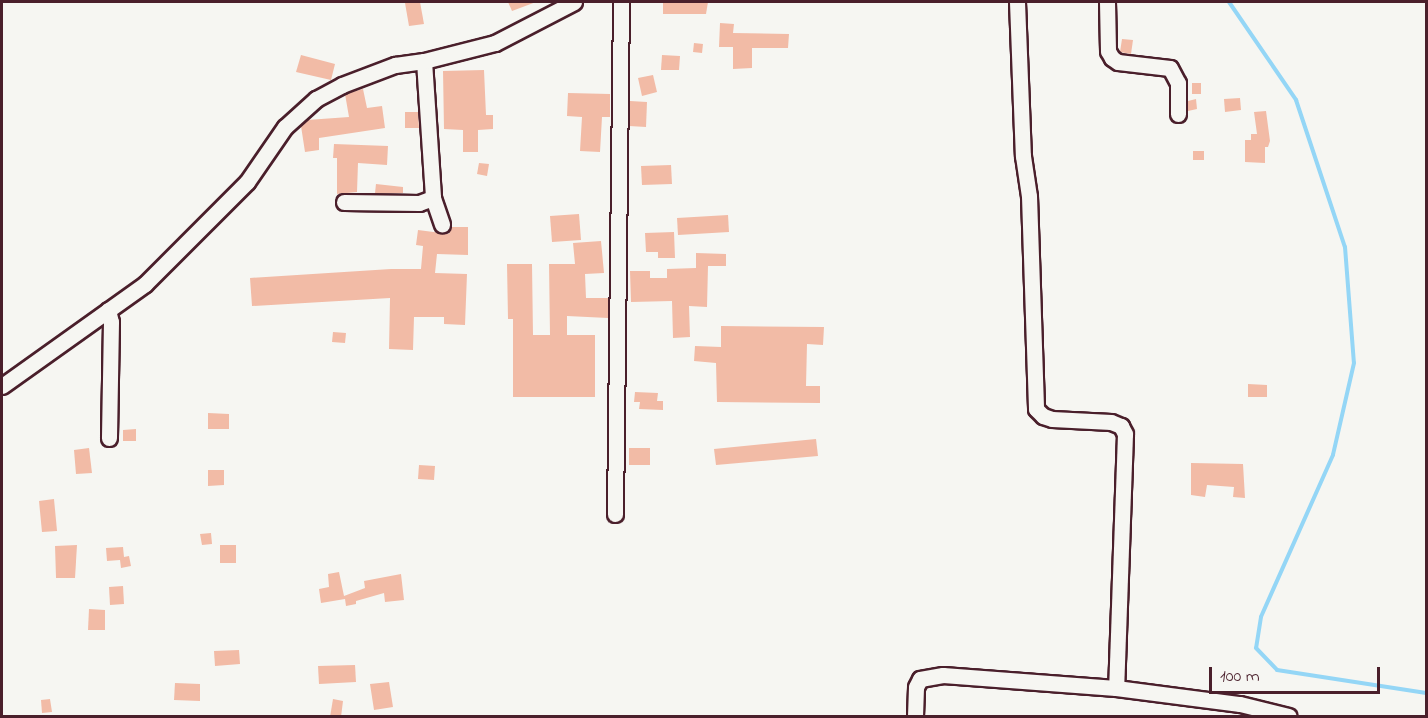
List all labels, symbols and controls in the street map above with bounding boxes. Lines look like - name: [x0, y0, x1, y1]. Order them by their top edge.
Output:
- scale bar: [1212, 655, 1383, 693]
- text: 100 m: [1220, 664, 1260, 690]

